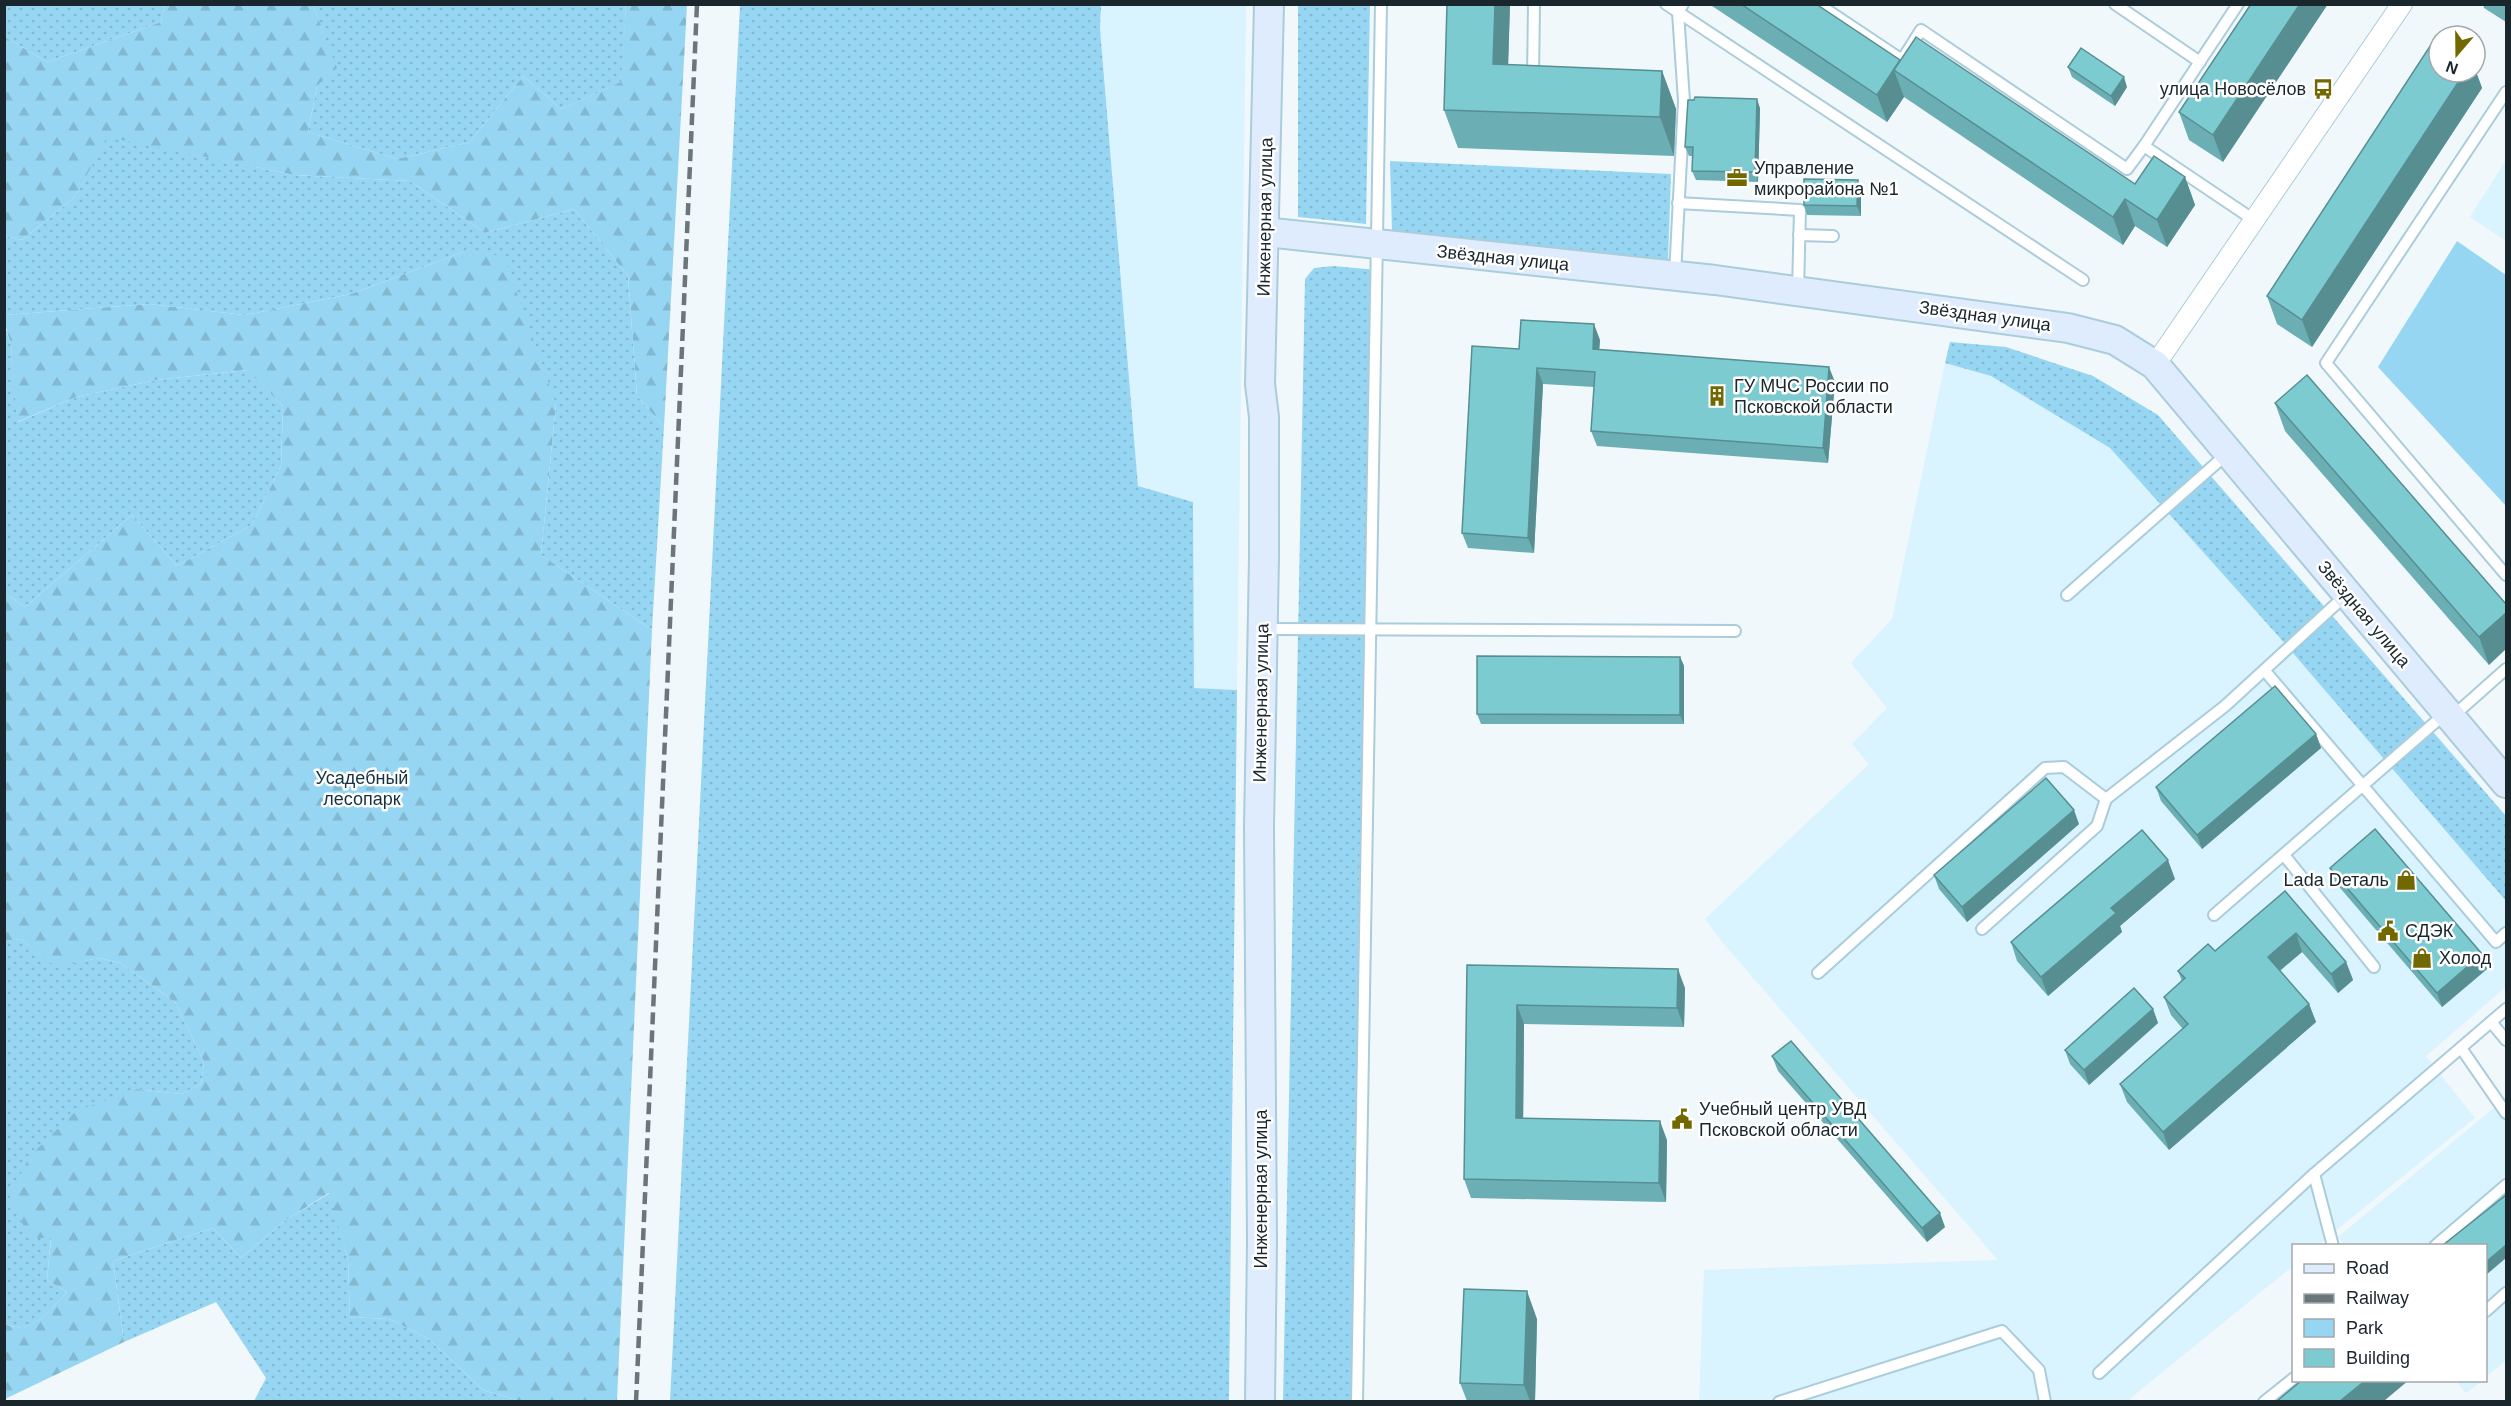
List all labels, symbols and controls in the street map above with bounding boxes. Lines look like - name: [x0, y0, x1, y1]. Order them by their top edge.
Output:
- north arrow: [2427, 24, 2487, 84]
- text: N: [2444, 58, 2460, 78]
- bus stop icon: улица Новосёлов: [2311, 77, 2335, 101]
- place label: улица Новосёлов: [2160, 79, 2306, 99]
- street label: Инженерная улица: [1254, 136, 1276, 297]
- place label: Управление микрорайона №1: [1754, 158, 1899, 199]
- office icon: Управление микрорайона №1: [1725, 166, 1749, 190]
- street label: Звёздная улица: [1436, 241, 1571, 275]
- street label: Звёздная улица: [1918, 297, 2053, 335]
- place label: ГУ МЧС России по Псковской области: [1734, 376, 1893, 417]
- building icon: ГУ МЧС России по Псковской области: [1705, 384, 1729, 408]
- street label: Звёздная улица: [2314, 557, 2415, 672]
- street label: Инженерная улица: [1250, 622, 1272, 783]
- park label: Усадебный лесопарк: [316, 768, 408, 809]
- shop icon: Lada Dеталь: [2394, 868, 2418, 892]
- place label: Lada Dеталь: [2284, 870, 2389, 890]
- public building icon: СДЭК: [2376, 919, 2400, 943]
- place label: СДЭК: [2405, 921, 2454, 941]
- shop icon: Холод: [2410, 946, 2434, 970]
- place label: Холод: [2439, 948, 2492, 968]
- place label: Учебный центр УВД Псковской области: [1699, 1099, 1866, 1140]
- public building icon: Учебный центр УВД Псковской области: [1670, 1107, 1694, 1131]
- street label: Инженерная улица: [1251, 1108, 1271, 1269]
- legend: [2292, 1244, 2487, 1382]
- text: Road: [2346, 1258, 2389, 1278]
- text: Railway: [2346, 1288, 2409, 1308]
- text: Park: [2346, 1318, 2384, 1338]
- text: Building: [2346, 1348, 2410, 1368]

